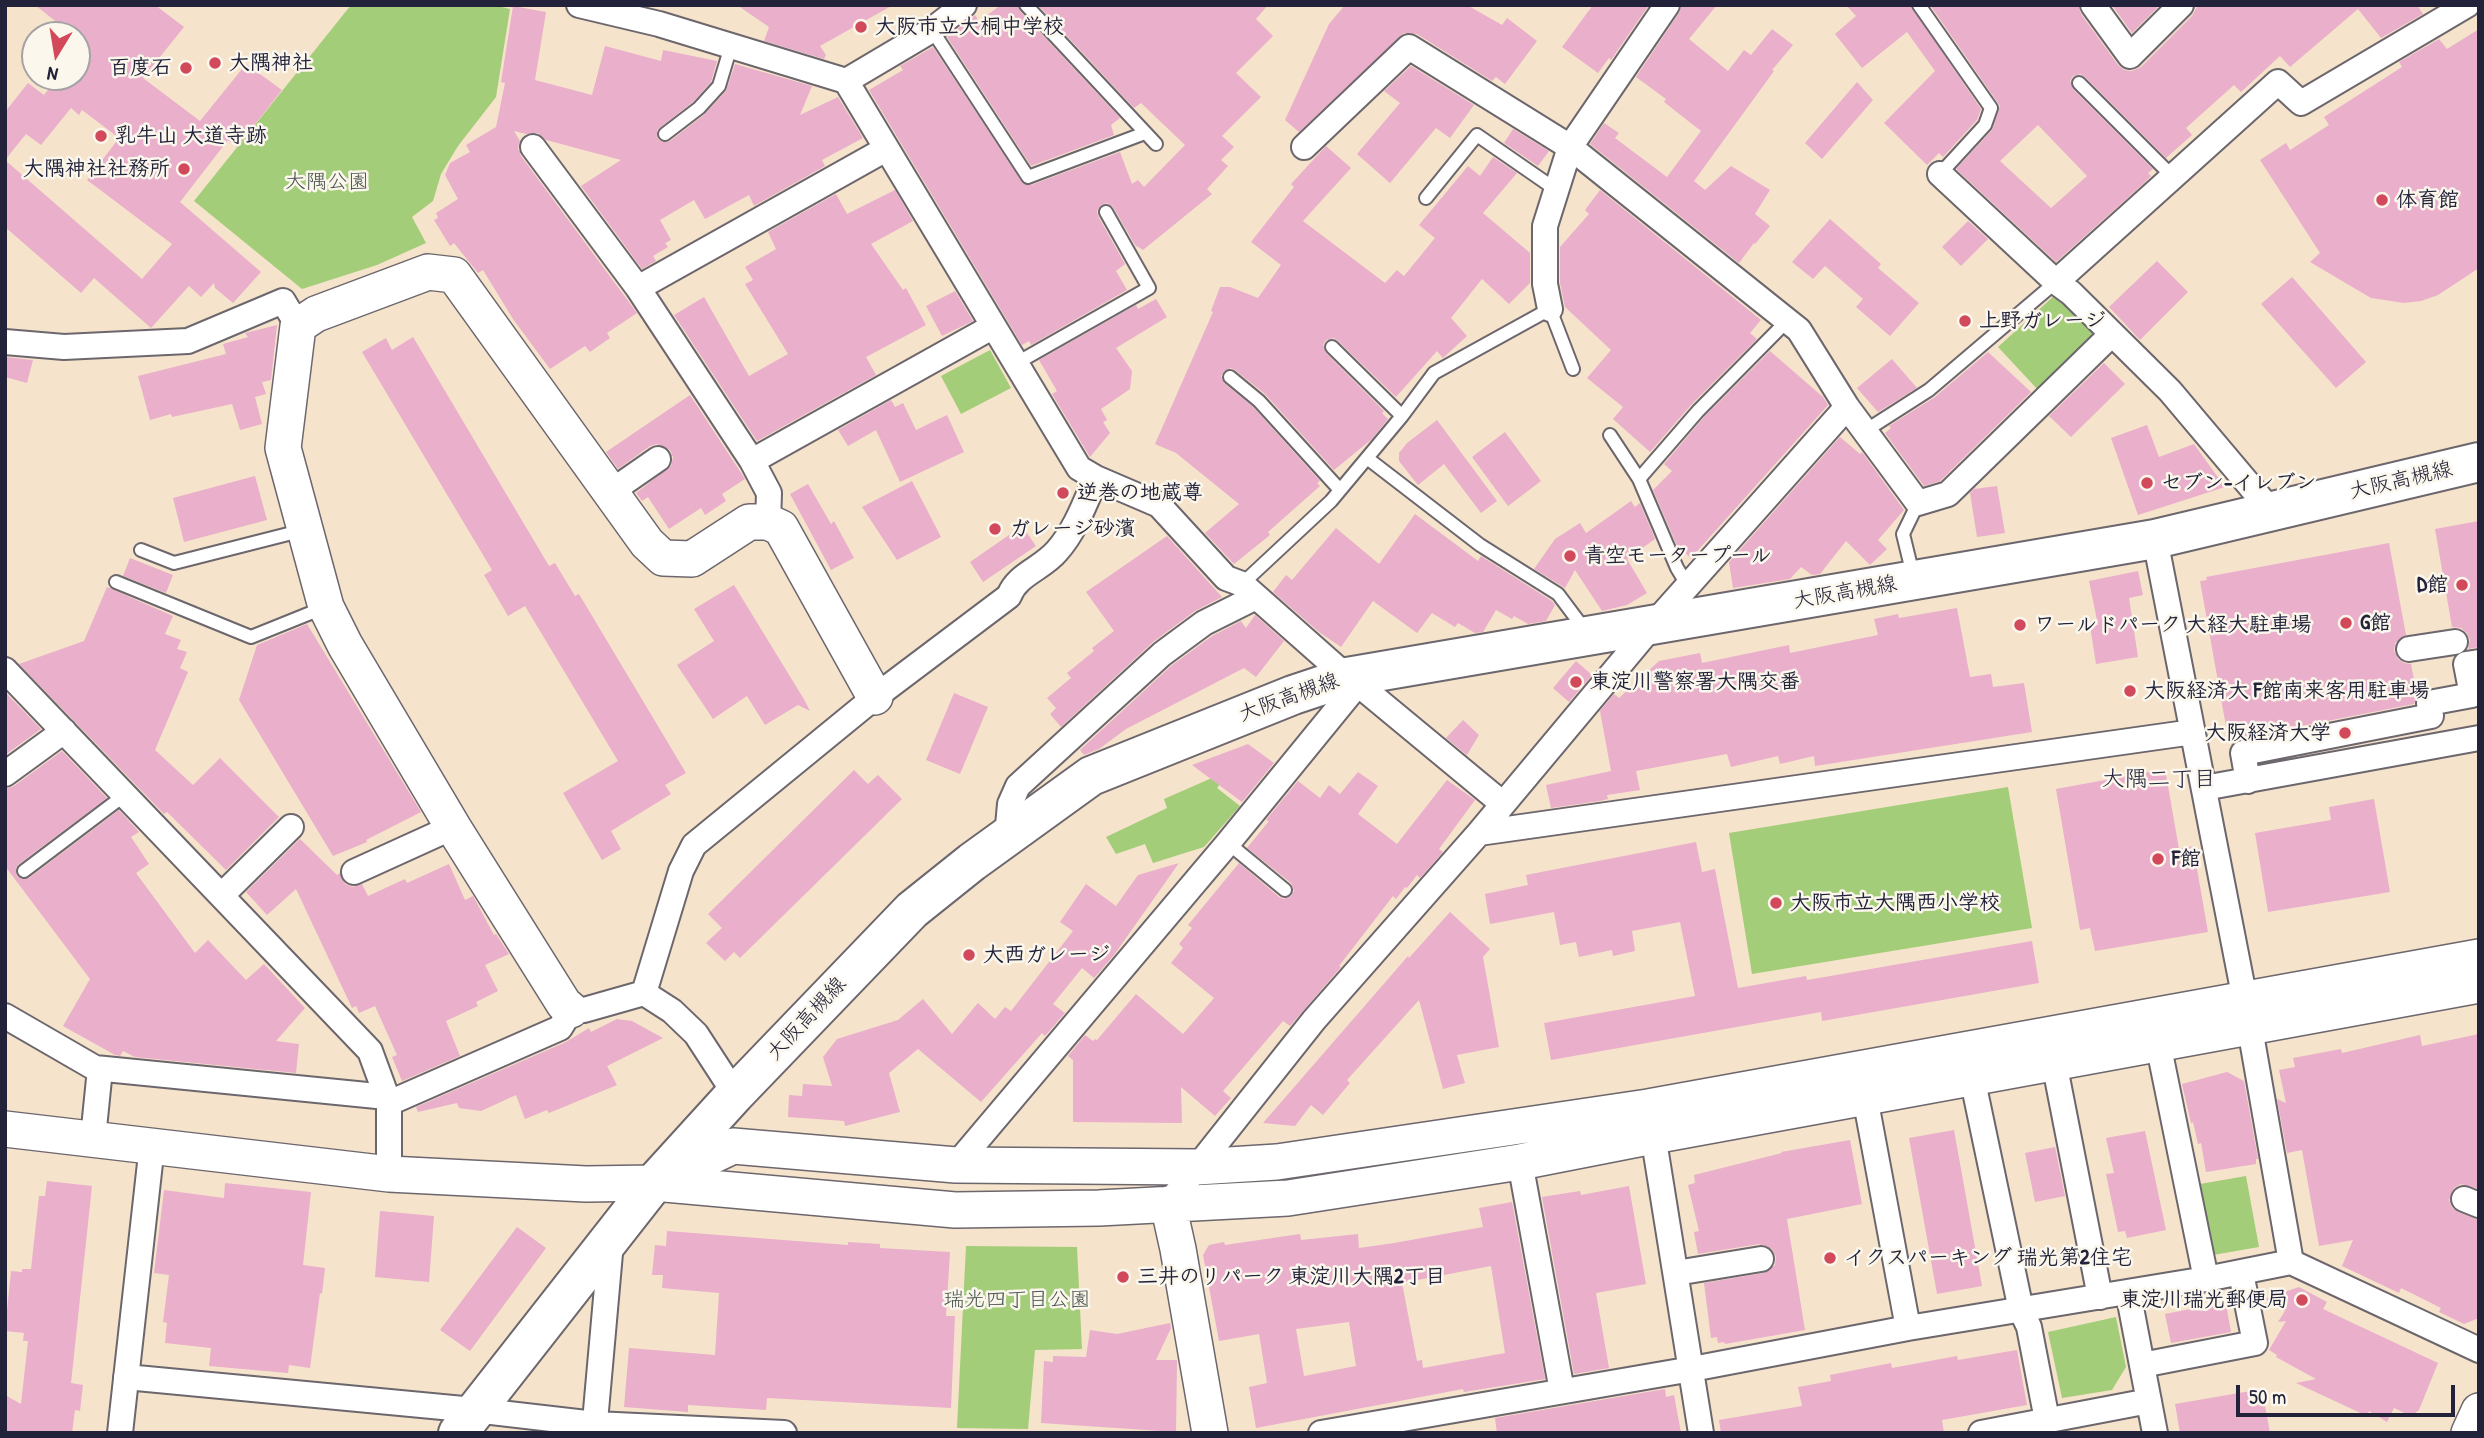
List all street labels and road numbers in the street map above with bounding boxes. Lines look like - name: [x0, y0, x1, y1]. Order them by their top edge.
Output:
- street label: 大阪高槻線: [2347, 457, 2455, 505]
- street label: 大阪高槻線: [1791, 571, 1899, 615]
- street label: 大阪高槻線: [1235, 668, 1343, 728]
- street label: 大阪高槻線: [762, 972, 852, 1066]

